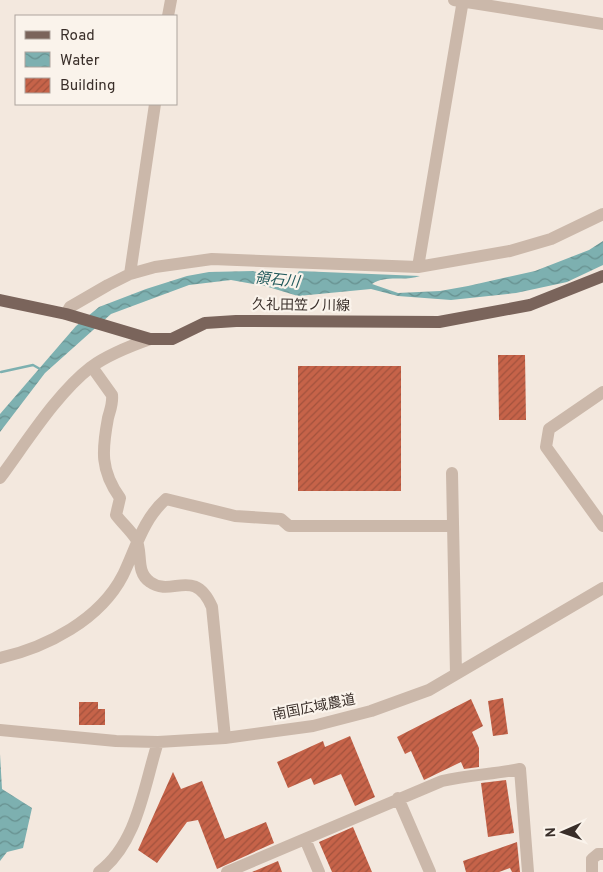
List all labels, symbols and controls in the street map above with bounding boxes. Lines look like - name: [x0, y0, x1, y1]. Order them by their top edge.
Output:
- legend: [15, 15, 178, 105]
- text: Road: [60, 27, 95, 46]
- text: Water: [60, 52, 100, 71]
- text: Building: [60, 77, 115, 96]
- water label: 領石川: [254, 269, 302, 293]
- street label: 久礼田笠ノ川線: [252, 297, 350, 315]
- street label: 南国広域農道: [271, 692, 357, 724]
- north arrow: [538, 807, 588, 857]
- text: N: [543, 827, 560, 838]

